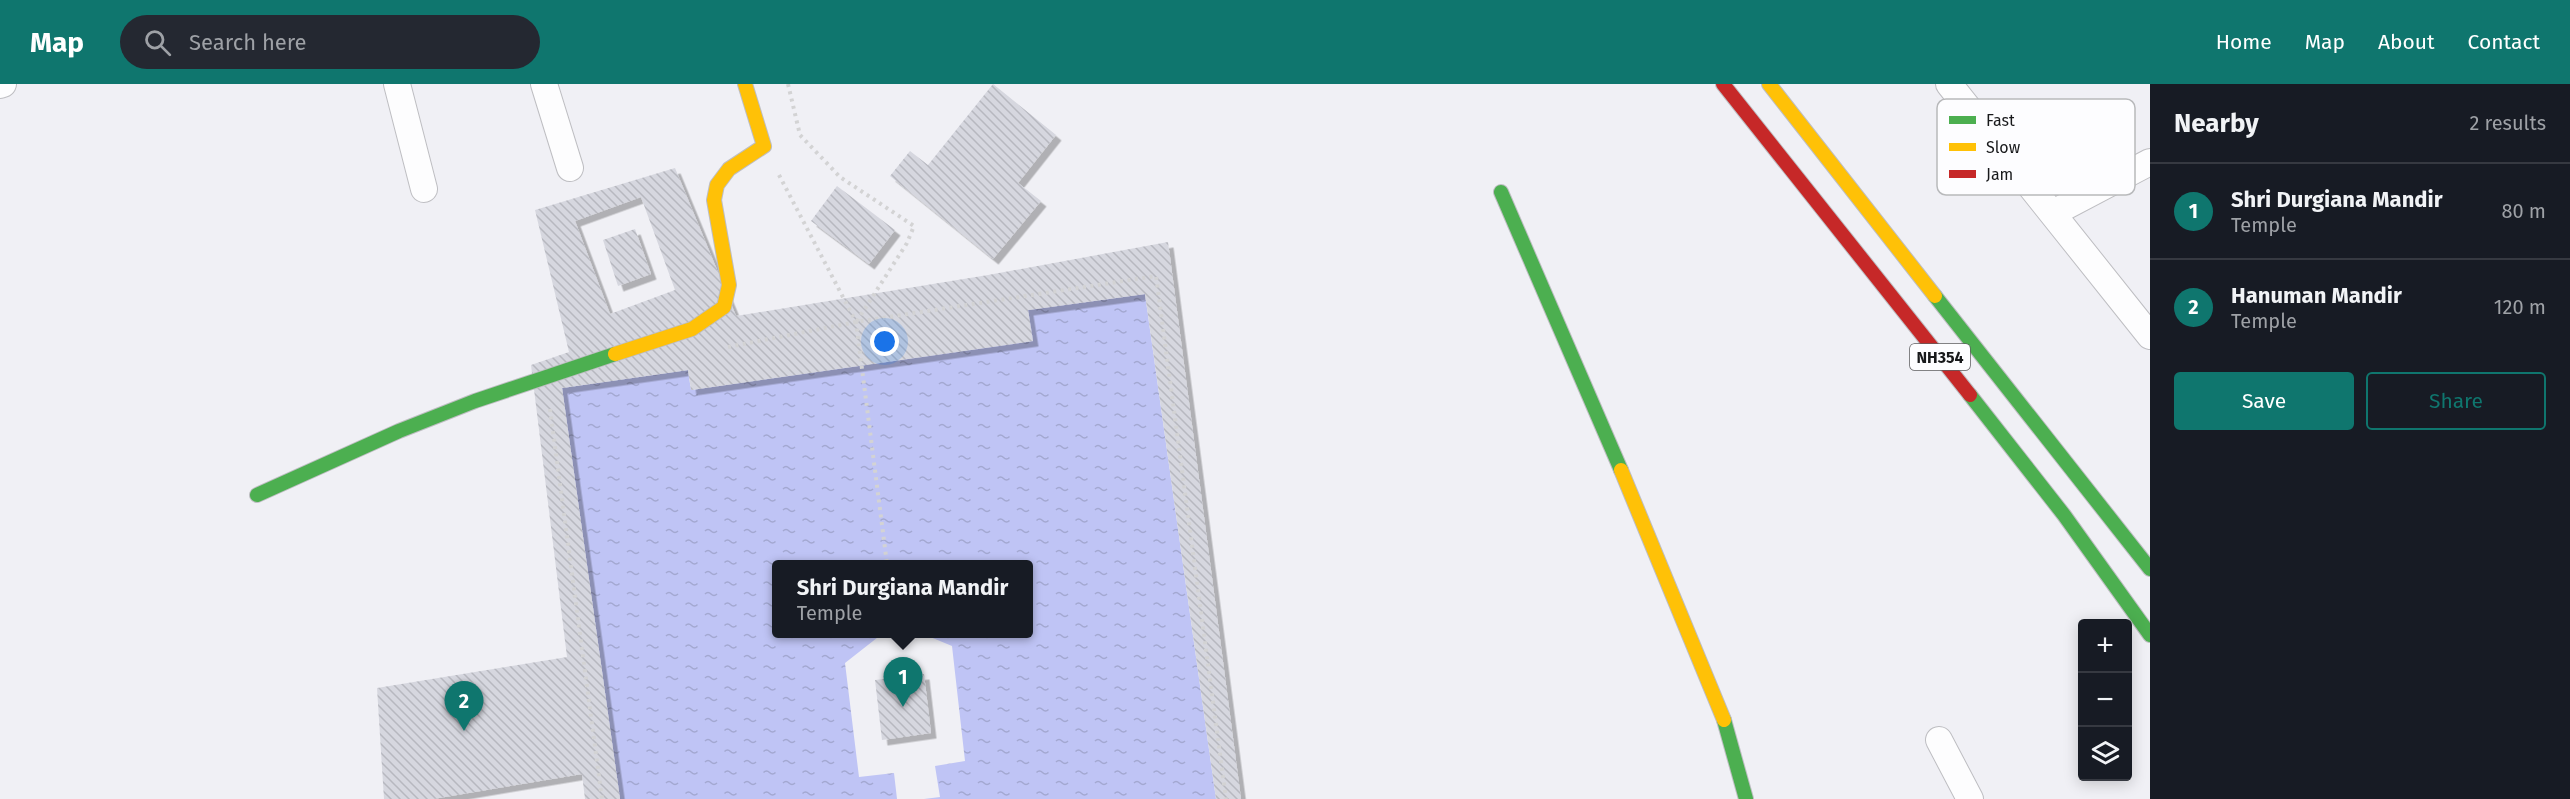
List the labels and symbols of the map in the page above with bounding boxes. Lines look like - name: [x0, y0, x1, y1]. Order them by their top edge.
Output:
- legend: [1937, 99, 2135, 195]
- text: Fast: [1986, 111, 2015, 130]
- text: Slow: [1986, 138, 2021, 157]
- text: Jam: [1986, 165, 2013, 184]
- your location: [870, 327, 899, 356]
- road number: NH354: [1910, 344, 1970, 370]
- pin: 1: [884, 658, 922, 707]
- pin: 2: [444, 682, 484, 731]

